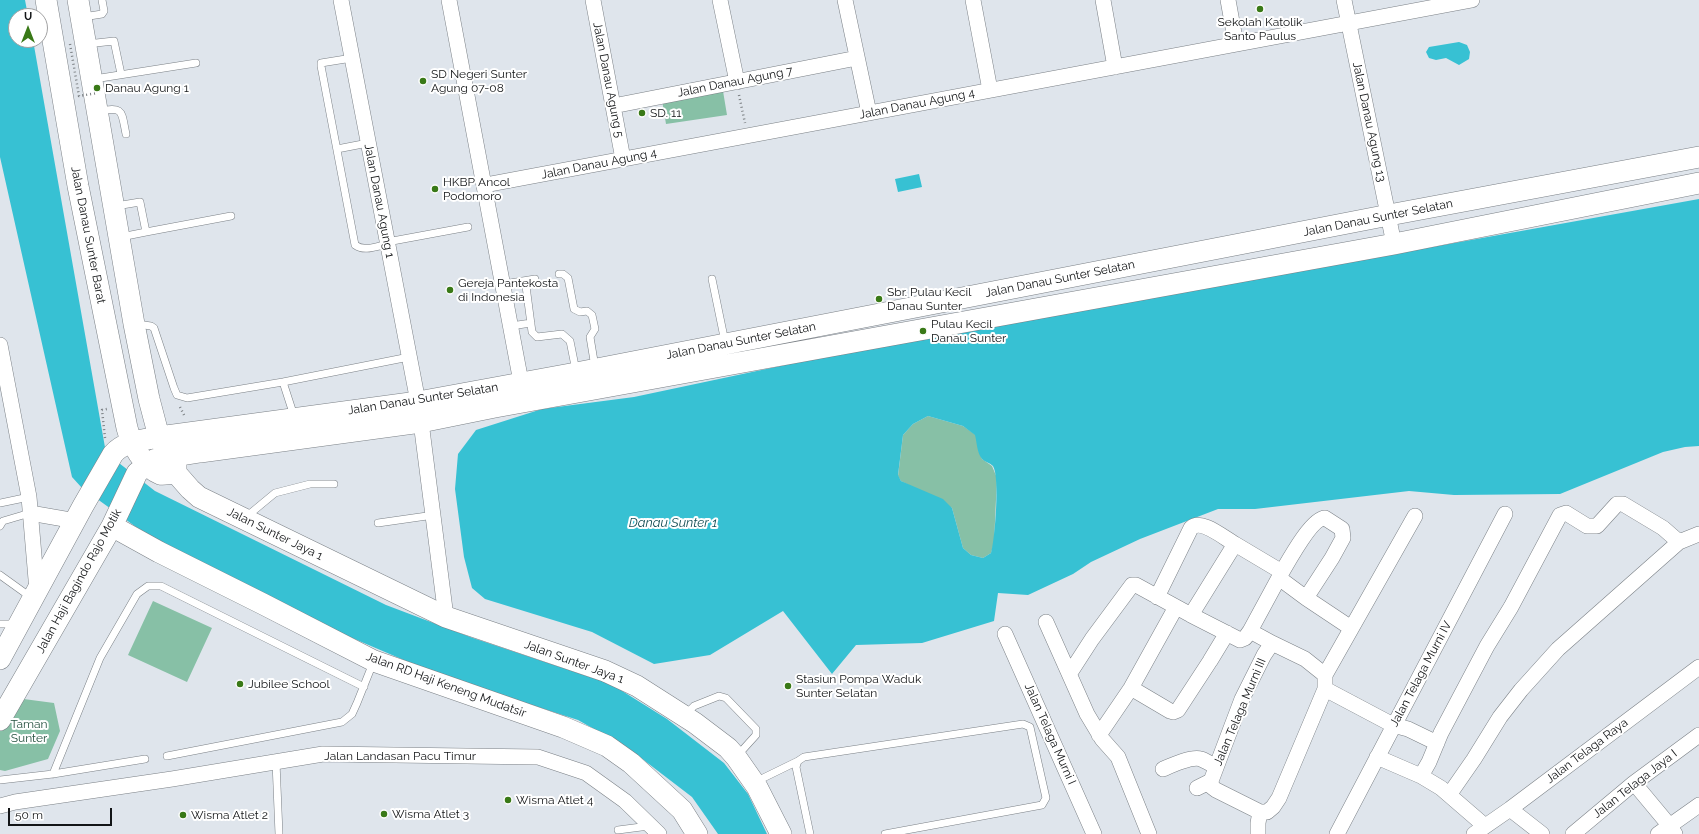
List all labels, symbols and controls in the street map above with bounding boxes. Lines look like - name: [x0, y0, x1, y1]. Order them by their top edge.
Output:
- marker: Sekolah Katolik Santo Paulus: [1255, 4, 1265, 14]
- north arrow: [8, 8, 48, 48]
- text: U: [24, 10, 32, 23]
- place label: Sekolah Katolik Santo Paulus: [1218, 15, 1302, 43]
- street label: Jalan Danau Agung 5: [590, 21, 626, 139]
- street label: Jalan Danau Agung 13: [1349, 61, 1389, 183]
- street label: Jalan Danau Agung 7: [676, 64, 794, 100]
- place label: SD Negeri Sunter Agung 07-08: [431, 67, 527, 95]
- marker: SD Negeri Sunter Agung 07-08: [418, 76, 428, 86]
- place label: Danau Agung 1: [105, 81, 189, 95]
- marker: Danau Agung 1: [92, 83, 102, 93]
- street label: Jalan Danau Agung 4: [858, 86, 976, 122]
- place label: SD. 11: [650, 106, 681, 120]
- marker: SD. 11: [637, 108, 647, 118]
- street label: Jalan Danau Agung 1: [361, 143, 397, 259]
- street label: Jalan Danau Agung 4: [540, 146, 658, 182]
- street label: Jalan Danau Sunter Barat: [68, 165, 108, 305]
- place label: HKBP Ancol Podomoro: [443, 175, 510, 203]
- marker: HKBP Ancol Podomoro: [430, 184, 440, 194]
- street label: Jalan Danau Sunter Selatan: [1302, 196, 1454, 240]
- street label: Jalan Danau Sunter Selatan: [984, 257, 1136, 301]
- place label: Gereja Pantekosta di Indonesia: [458, 276, 558, 304]
- marker: Gereja Pantekosta di Indonesia: [445, 285, 455, 295]
- place label: Sbr. Pulau Kecil Danau Sunter: [887, 285, 972, 313]
- marker: Sbr. Pulau Kecil Danau Sunter: [874, 294, 884, 304]
- place label: Pulau Kecil Danau Sunter: [931, 317, 1006, 345]
- street label: Jalan Danau Sunter Selatan: [665, 319, 817, 363]
- marker: Pulau Kecil Danau Sunter: [918, 326, 928, 336]
- street label: Jalan Danau Sunter Selatan: [347, 380, 499, 418]
- street label: Jalan Sunter Jaya 1: [225, 505, 325, 563]
- street label: Jalan Haji Bagindo Rajo Motik: [33, 506, 125, 656]
- water label: Danau Sunter 1: [629, 515, 717, 531]
- street label: Jalan Telaga Murni IV: [1387, 619, 1455, 729]
- street label: Jalan Sunter Jaya 1: [522, 637, 626, 687]
- street label: Jalan RD Haji Keneng Mudatsir: [364, 649, 528, 721]
- street label: Jalan Telaga Murni III: [1211, 656, 1269, 768]
- place label: Stasiun Pompa Waduk Sunter Selatan: [796, 672, 921, 700]
- place label: Jubilee School: [248, 677, 330, 691]
- marker: Jubilee School: [235, 679, 245, 689]
- marker: Stasiun Pompa Waduk Sunter Selatan: [783, 681, 793, 691]
- street label: Jalan Telaga Murni I: [1021, 681, 1079, 787]
- street label: Jalan Telaga Raya: [1543, 715, 1631, 787]
- park label: Taman Sunter: [10, 717, 48, 745]
- street label: Jalan Telaga Jaya I: [1590, 747, 1680, 821]
- street label: Jalan Landasan Pacu Timur: [324, 749, 476, 763]
- place label: Wisma Atlet 4: [516, 793, 593, 807]
- marker: Wisma Atlet 4: [503, 795, 513, 805]
- scale bar: [10, 800, 114, 826]
- place label: Wisma Atlet 3: [392, 807, 469, 821]
- text: 50 m: [15, 808, 43, 822]
- place label: Wisma Atlet 2: [191, 808, 268, 822]
- marker: Wisma Atlet 3: [379, 809, 389, 819]
- marker: Wisma Atlet 2: [178, 810, 188, 820]

